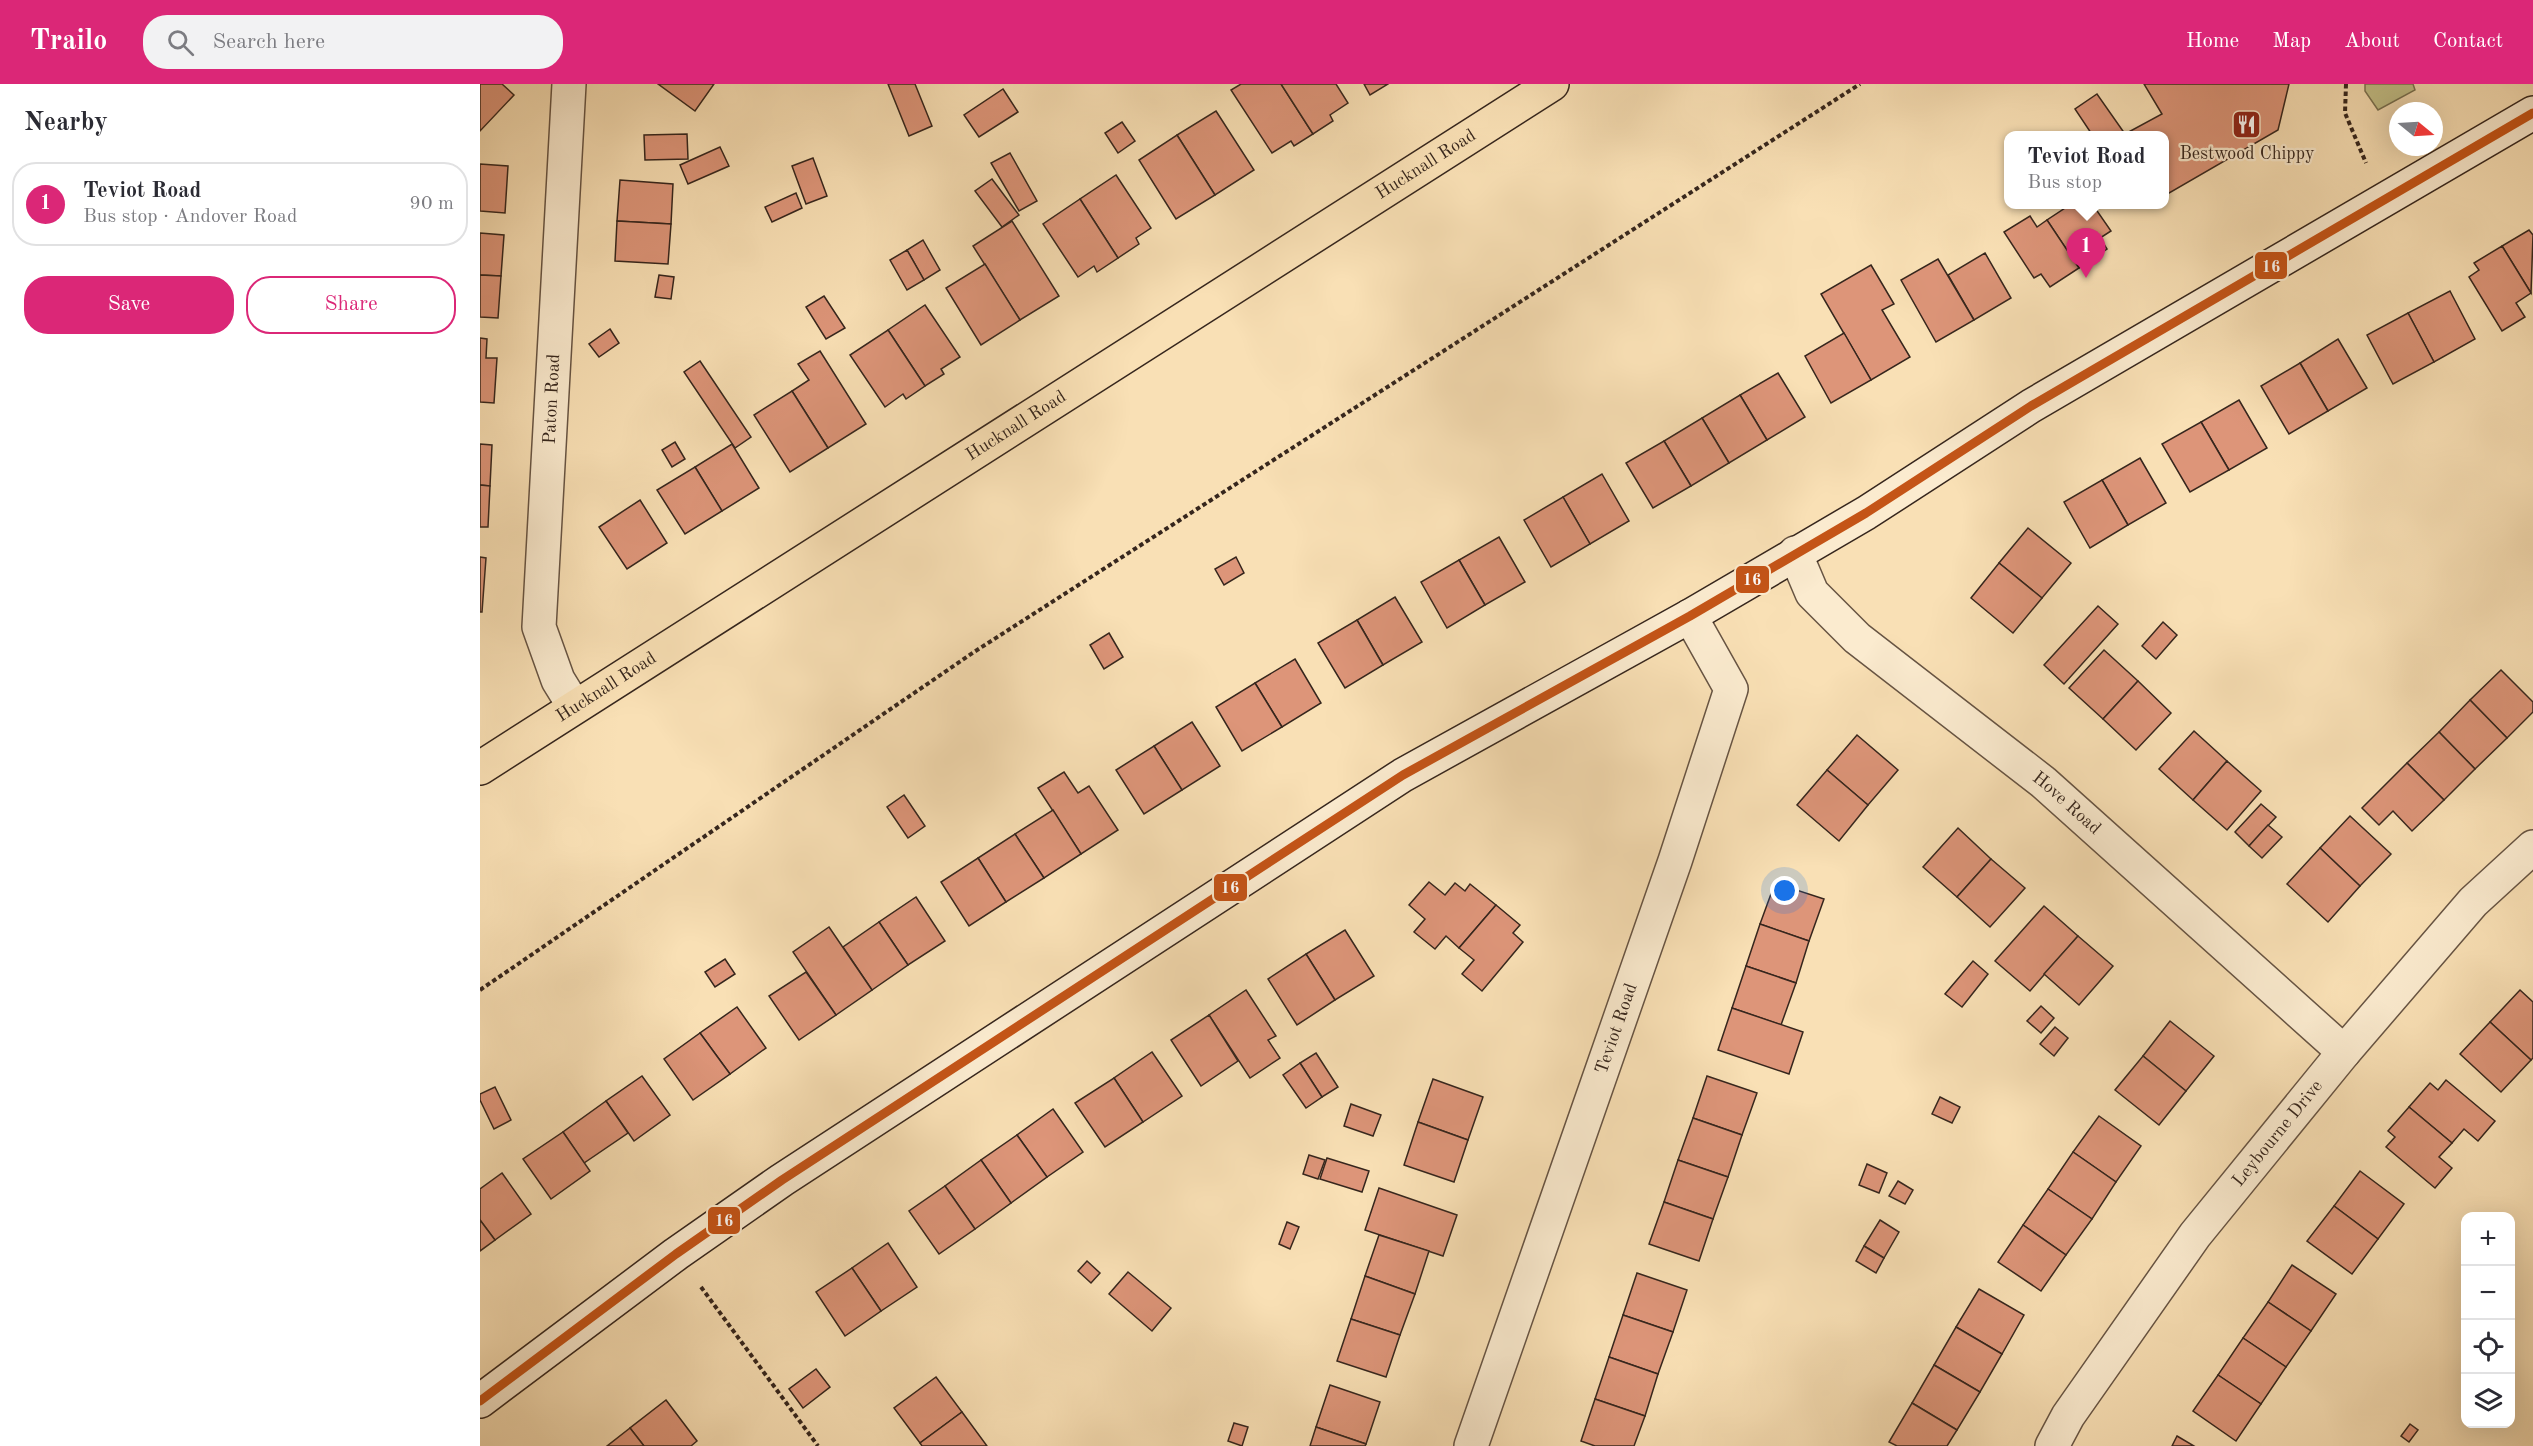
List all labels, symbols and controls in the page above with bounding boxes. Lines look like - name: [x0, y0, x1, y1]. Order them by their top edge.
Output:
- search box: [143, 15, 563, 69]
- icon: search: [164, 26, 197, 59]
- text: Trailo: [30, 28, 107, 56]
- text: Search here: [212, 31, 325, 53]
- text: Home: [2186, 31, 2239, 52]
- text: Map: [2272, 31, 2311, 52]
- text: About: [2344, 31, 2400, 52]
- text: Contact: [2433, 31, 2503, 52]
- north arrow: [2389, 102, 2443, 156]
- restaurant icon: Bestwood Chippy: [2231, 109, 2263, 141]
- text: Nearby: [24, 110, 108, 136]
- street label: Hucknall Road: [1373, 126, 1479, 203]
- popup: [2004, 131, 2169, 209]
- place label: Bestwood Chippy: [2179, 145, 2315, 163]
- text: Teviot Road: [2027, 146, 2146, 168]
- text: Bus stop: [2027, 173, 2102, 193]
- text: Teviot Road: [83, 180, 201, 202]
- text: 1: [40, 194, 51, 214]
- text: 90 m: [409, 194, 454, 214]
- text: Bus stop · Andover Road: [83, 207, 297, 227]
- pin: 1: [2066, 228, 2106, 278]
- line badge: 16: [2254, 251, 2288, 280]
- text: 16: [2262, 260, 2280, 276]
- button: Save: [24, 276, 234, 334]
- button: Share: [246, 276, 456, 334]
- street label: Paton Road: [541, 353, 563, 445]
- street label: Hucknall Road: [963, 387, 1069, 464]
- line badge: 16: [1735, 565, 1770, 594]
- text: 16: [1743, 573, 1761, 589]
- street label: Hucknall Road: [553, 649, 660, 726]
- street label: Hove Road: [2029, 768, 2104, 838]
- line badge: 16: [1213, 873, 1248, 902]
- your location: [1770, 876, 1799, 905]
- text: 16: [1221, 881, 1239, 897]
- street label: Teviot Road: [1592, 981, 1641, 1076]
- street label: Leybourne Drive: [2229, 1077, 2326, 1190]
- line badge: 16: [707, 1206, 741, 1235]
- map controls: [2461, 1212, 2515, 1428]
- button: +: [2461, 1212, 2515, 1266]
- text: 16: [715, 1214, 733, 1230]
- button: −: [2461, 1266, 2515, 1320]
- button: locate: [2461, 1320, 2515, 1374]
- button: layers: [2461, 1374, 2515, 1428]

